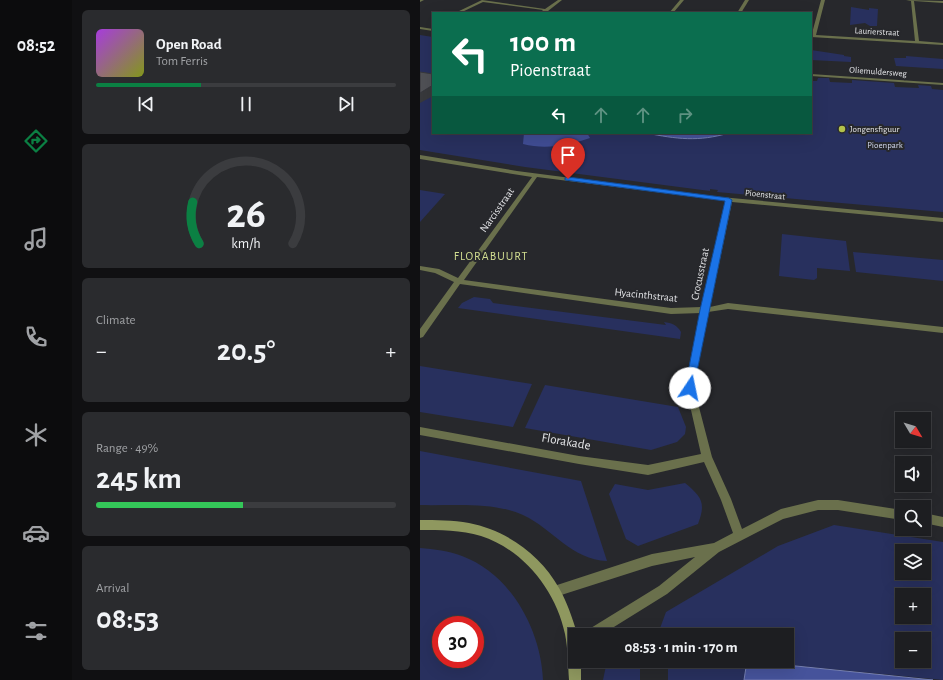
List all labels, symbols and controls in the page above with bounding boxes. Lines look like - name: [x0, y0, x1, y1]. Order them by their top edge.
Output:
- street label: Laurierstraat: [854, 26, 900, 38]
- icon: left: [444, 28, 496, 80]
- text: 100 m: [510, 29, 576, 57]
- text: 08:52: [17, 37, 55, 55]
- text: Open Road: [156, 37, 222, 52]
- text: Tom Ferris: [156, 55, 208, 68]
- text: Pioenstraat: [510, 62, 591, 80]
- street label: Oliemuldersweg: [849, 65, 908, 79]
- icon: previous: [135, 93, 157, 115]
- icon: pause: [235, 93, 257, 115]
- icon: next: [335, 93, 357, 115]
- icon: left: [548, 104, 570, 126]
- icon: ahead: [590, 104, 612, 126]
- icon: ahead: [632, 104, 654, 126]
- icon: right: [674, 104, 696, 126]
- marker: Jongensfiguur: [837, 124, 847, 134]
- place label: Jongensfiguur: [850, 125, 900, 134]
- icon: directions: [22, 127, 50, 155]
- pin: [551, 138, 585, 179]
- park label: Pioenpark: [867, 141, 904, 150]
- icon: arrive: [557, 144, 579, 166]
- street label: Narcisstraat: [478, 185, 517, 234]
- street label: Pioenstraat: [744, 188, 786, 202]
- text: 26: [226, 194, 266, 235]
- icon: music: [22, 225, 50, 253]
- text: km/h: [231, 237, 261, 251]
- street label: Crocusstraat: [689, 246, 711, 301]
- district label: FLORABUURT: [454, 250, 528, 262]
- street label: Hyacinthstraat: [614, 286, 679, 304]
- text: Climate: [96, 314, 135, 327]
- icon: phone: [22, 323, 50, 351]
- text: 20.5°: [217, 336, 275, 366]
- text: −: [96, 340, 107, 362]
- text: +: [385, 340, 396, 362]
- position arrow: [669, 367, 711, 409]
- north arrow: [895, 412, 931, 448]
- map controls: [895, 412, 931, 668]
- icon: climate: [22, 421, 50, 449]
- street label: Florakade: [540, 431, 592, 453]
- text: Range · 49%: [96, 442, 158, 455]
- button: sound: [895, 456, 931, 492]
- text: 245 km: [96, 464, 182, 494]
- button: search: [895, 500, 931, 536]
- icon: car: [22, 519, 50, 547]
- button: layers: [895, 544, 931, 580]
- text: Arrival: [96, 582, 129, 595]
- button: +: [895, 588, 931, 624]
- text: 08:53: [96, 604, 159, 634]
- speed limit sign: 30: [432, 616, 484, 668]
- icon: filters: [22, 617, 50, 645]
- button: −: [895, 632, 931, 668]
- text: 08:53 · 1 min · 170 m: [624, 640, 738, 655]

